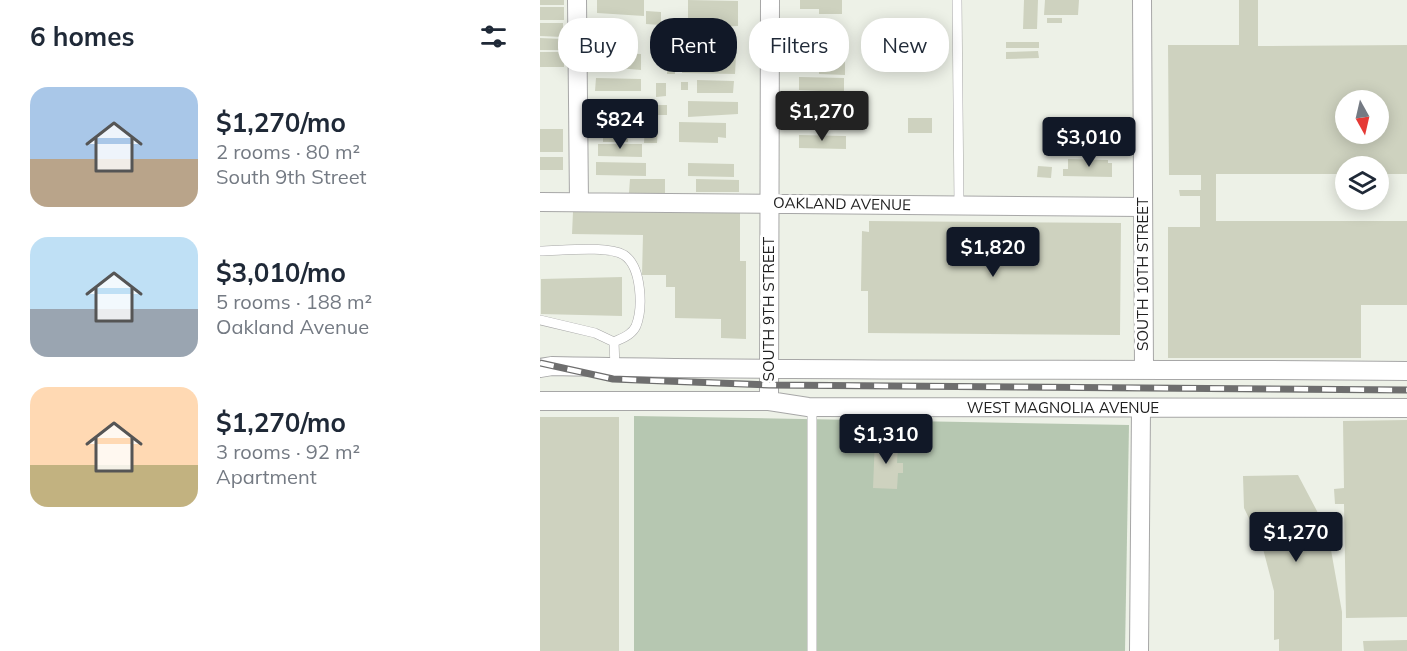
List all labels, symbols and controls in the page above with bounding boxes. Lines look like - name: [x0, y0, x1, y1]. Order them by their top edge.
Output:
- chip: Buy: [558, 18, 638, 72]
- chip: Rent: [650, 18, 737, 72]
- chip: Filters: [749, 18, 849, 72]
- chip: New: [861, 18, 949, 72]
- text: 6 homes: [30, 20, 134, 53]
- icon: filters: [477, 20, 510, 53]
- north arrow: [1335, 90, 1389, 144]
- map controls: [1335, 90, 1389, 210]
- pin: $1,270: [773, 91, 871, 142]
- text: $1,270: [790, 98, 854, 123]
- pin: $824: [584, 99, 656, 150]
- text: $1,270/mo: [216, 106, 346, 139]
- text: $824: [596, 106, 644, 131]
- icon: home: [78, 111, 150, 183]
- pin: $3,010: [1040, 117, 1138, 168]
- text: $3,010: [1057, 124, 1121, 149]
- text: 2 rooms · 80 m²: [216, 139, 360, 164]
- button: layers: [1335, 156, 1389, 210]
- text: South 9th Street: [216, 164, 367, 189]
- street label: OAKLAND AVENUE: [773, 193, 911, 214]
- street label: SOUTH 10TH STREET: [1133, 197, 1152, 351]
- pin: $1,820: [944, 227, 1042, 278]
- text: $1,820: [961, 234, 1025, 259]
- street label: SOUTH 9TH STREET: [759, 237, 778, 381]
- text: $3,010/mo: [216, 256, 346, 289]
- icon: home: [78, 261, 150, 333]
- text: 5 rooms · 188 m²: [216, 289, 372, 314]
- text: Oakland Avenue: [216, 314, 369, 339]
- street label: WEST MAGNOLIA AVENUE: [967, 398, 1159, 417]
- text: $1,270/mo: [216, 406, 346, 439]
- icon: home: [78, 411, 150, 483]
- pin: $1,310: [837, 414, 935, 465]
- text: $1,310: [854, 421, 918, 446]
- text: 3 rooms · 92 m²: [216, 439, 360, 464]
- text: Apartment: [216, 464, 317, 489]
- pin: $1,270: [1247, 512, 1345, 563]
- text: $1,270: [1264, 519, 1328, 544]

